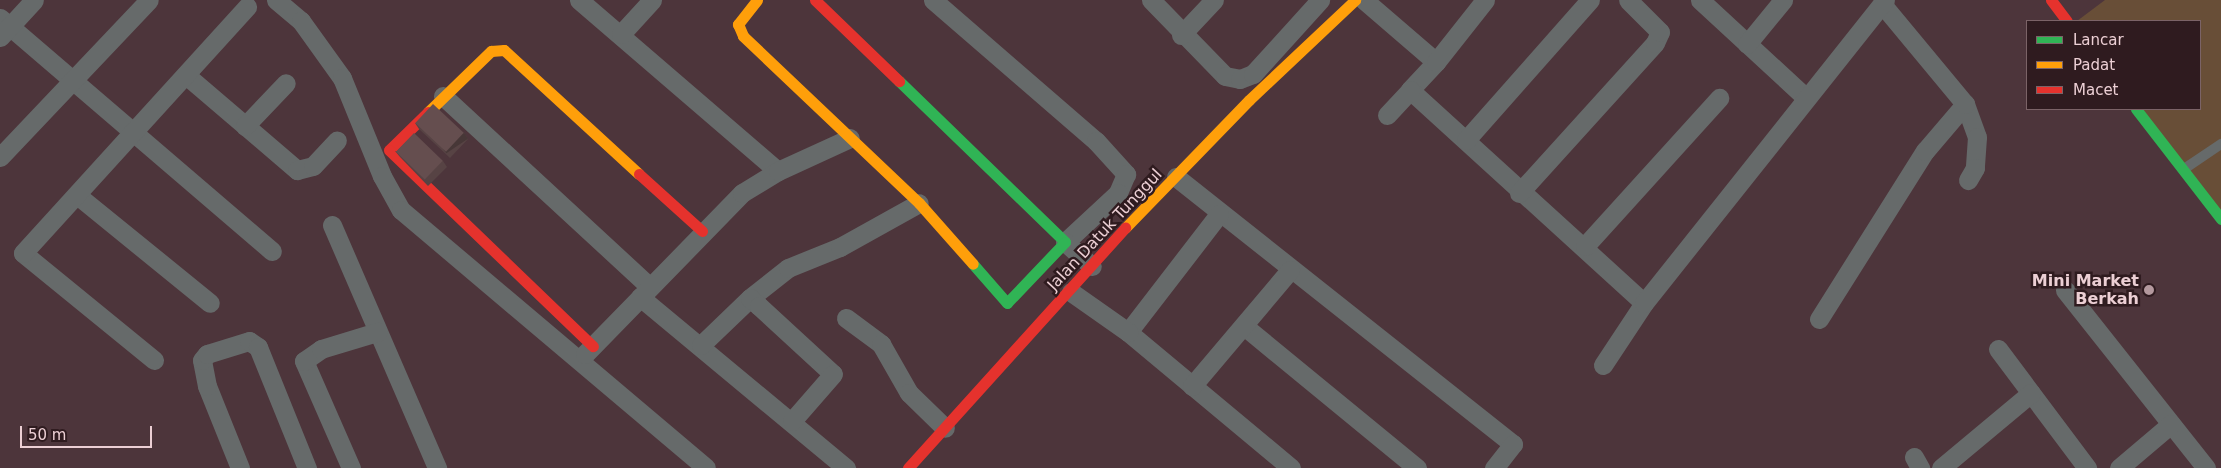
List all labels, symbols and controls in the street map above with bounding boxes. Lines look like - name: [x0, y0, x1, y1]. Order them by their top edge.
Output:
- legend: [2026, 20, 2201, 110]
- text: Lancar: [2073, 31, 2124, 49]
- text: Padat: [2073, 56, 2115, 74]
- text: Macet: [2073, 81, 2119, 99]
- street label: Jalan Datuk Tunggul: [1044, 165, 1166, 295]
- place label: Mini Market Berkah: [2032, 271, 2139, 309]
- marker: Mini Market Berkah: [2143, 284, 2155, 296]
- scale bar: [22, 416, 155, 448]
- text: 50 m: [28, 426, 66, 444]

